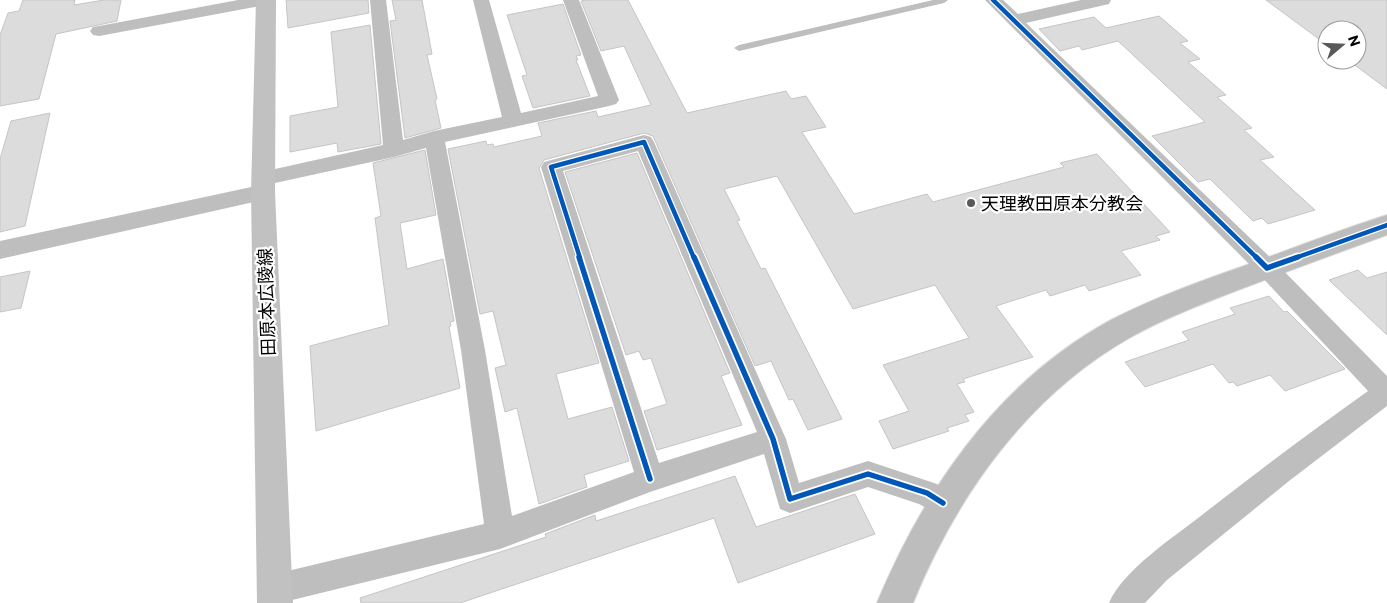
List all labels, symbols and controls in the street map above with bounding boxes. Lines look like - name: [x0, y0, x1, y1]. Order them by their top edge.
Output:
- north arrow: [1317, 20, 1367, 70]
- text: N: [1345, 33, 1365, 48]
- place label: 天理教田原本分教会: [981, 192, 1143, 214]
- marker: 天理教田原本分教会: [965, 197, 977, 209]
- street label: 田原本広陵線: [253, 248, 279, 356]

